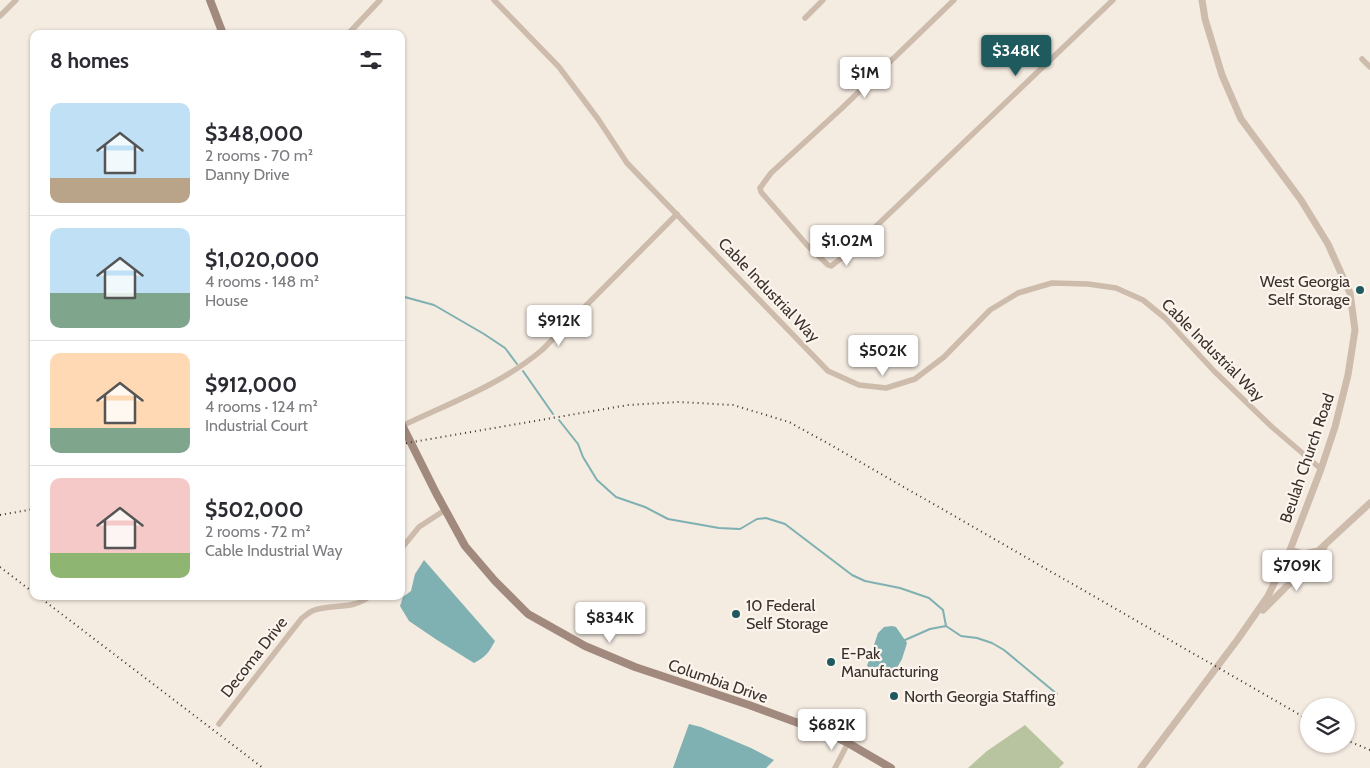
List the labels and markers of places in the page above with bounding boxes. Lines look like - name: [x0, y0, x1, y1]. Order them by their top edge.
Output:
- pin: $348K: [981, 34, 1051, 77]
- pin: $1M: [841, 56, 889, 99]
- pin: $1.02M: [806, 224, 888, 267]
- place label: West Georgia Self Storage: [1260, 272, 1350, 309]
- marker: West Georgia Self Storage: [1354, 284, 1366, 296]
- pin: $912K: [524, 304, 594, 347]
- pin: $502K: [848, 334, 918, 377]
- pin: $709K: [1262, 550, 1332, 592]
- place label: 10 Federal Self Storage: [746, 596, 828, 633]
- pin: $834K: [575, 602, 645, 644]
- marker: 10 Federal Self Storage: [730, 608, 742, 620]
- place label: E-Pak Manufacturing: [841, 644, 939, 681]
- marker: E-Pak Manufacturing: [825, 656, 837, 668]
- place label: North Georgia Staffing: [904, 687, 1056, 706]
- marker: North Georgia Staffing: [888, 690, 900, 702]
- pin: $682K: [797, 708, 867, 751]

